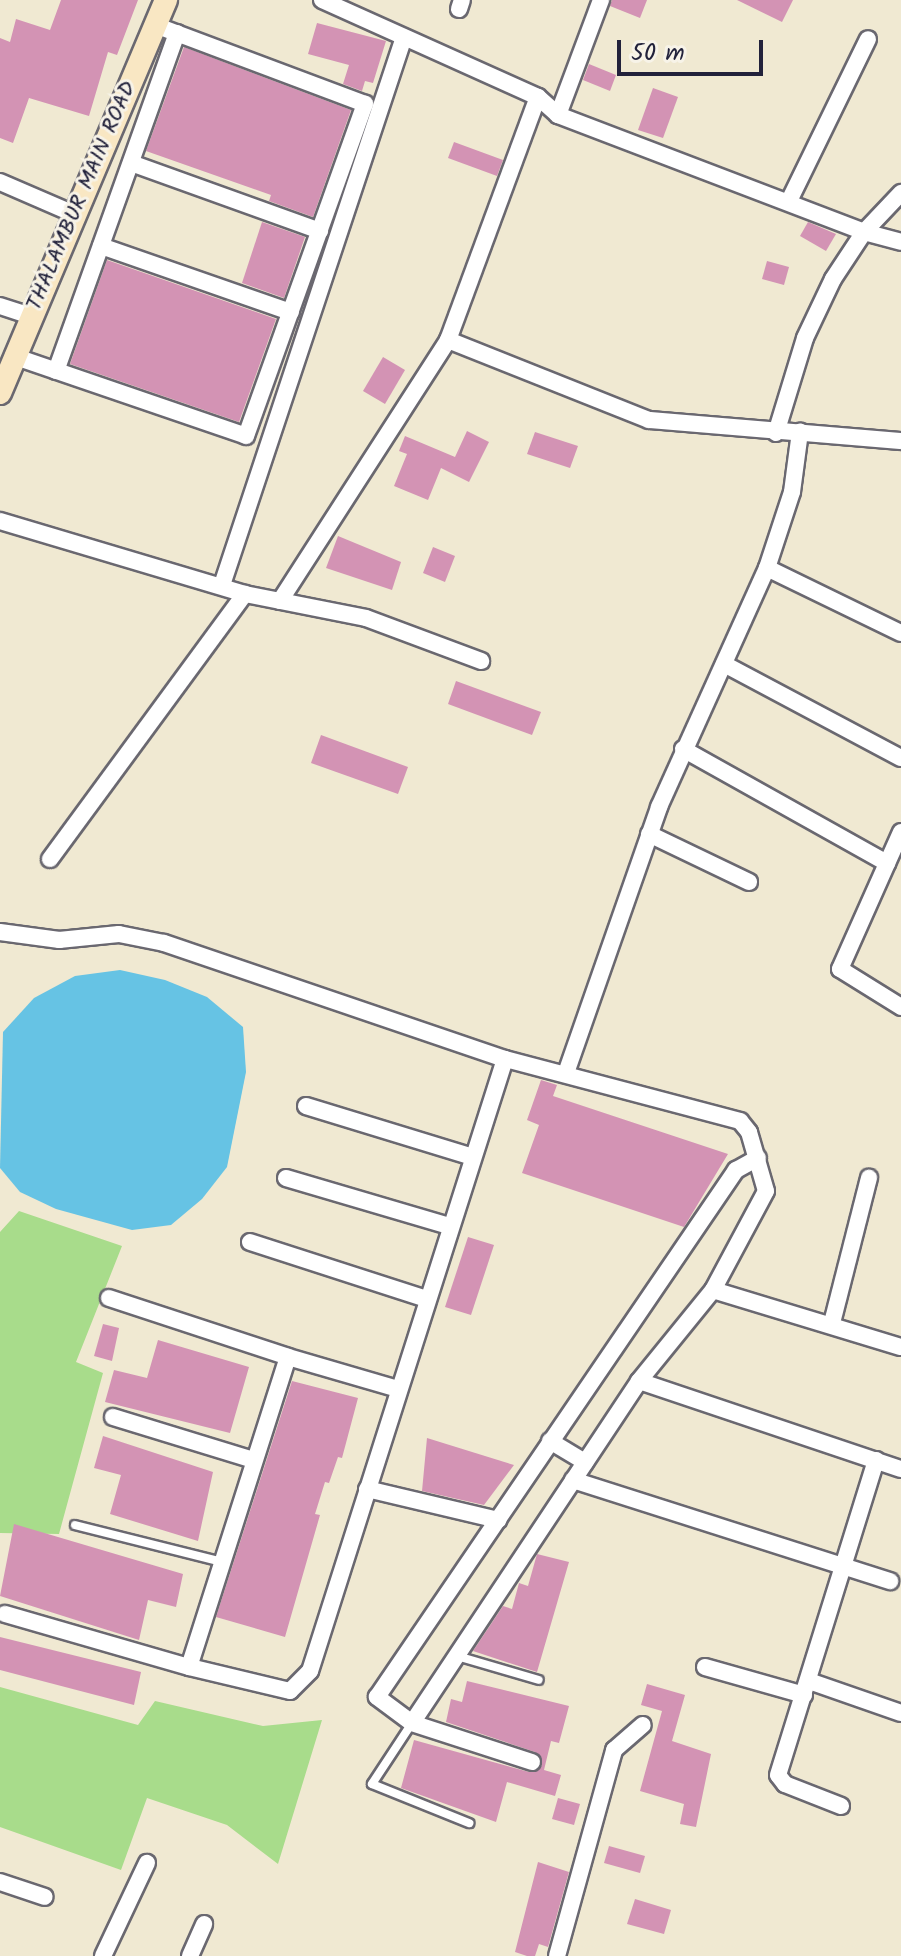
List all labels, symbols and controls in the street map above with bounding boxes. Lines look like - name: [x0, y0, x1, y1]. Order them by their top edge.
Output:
- scale bar: [621, 24, 767, 74]
- text: 50 m: [631, 34, 685, 73]
- street label: THALAMBUR MAIN ROAD: [22, 77, 142, 315]

